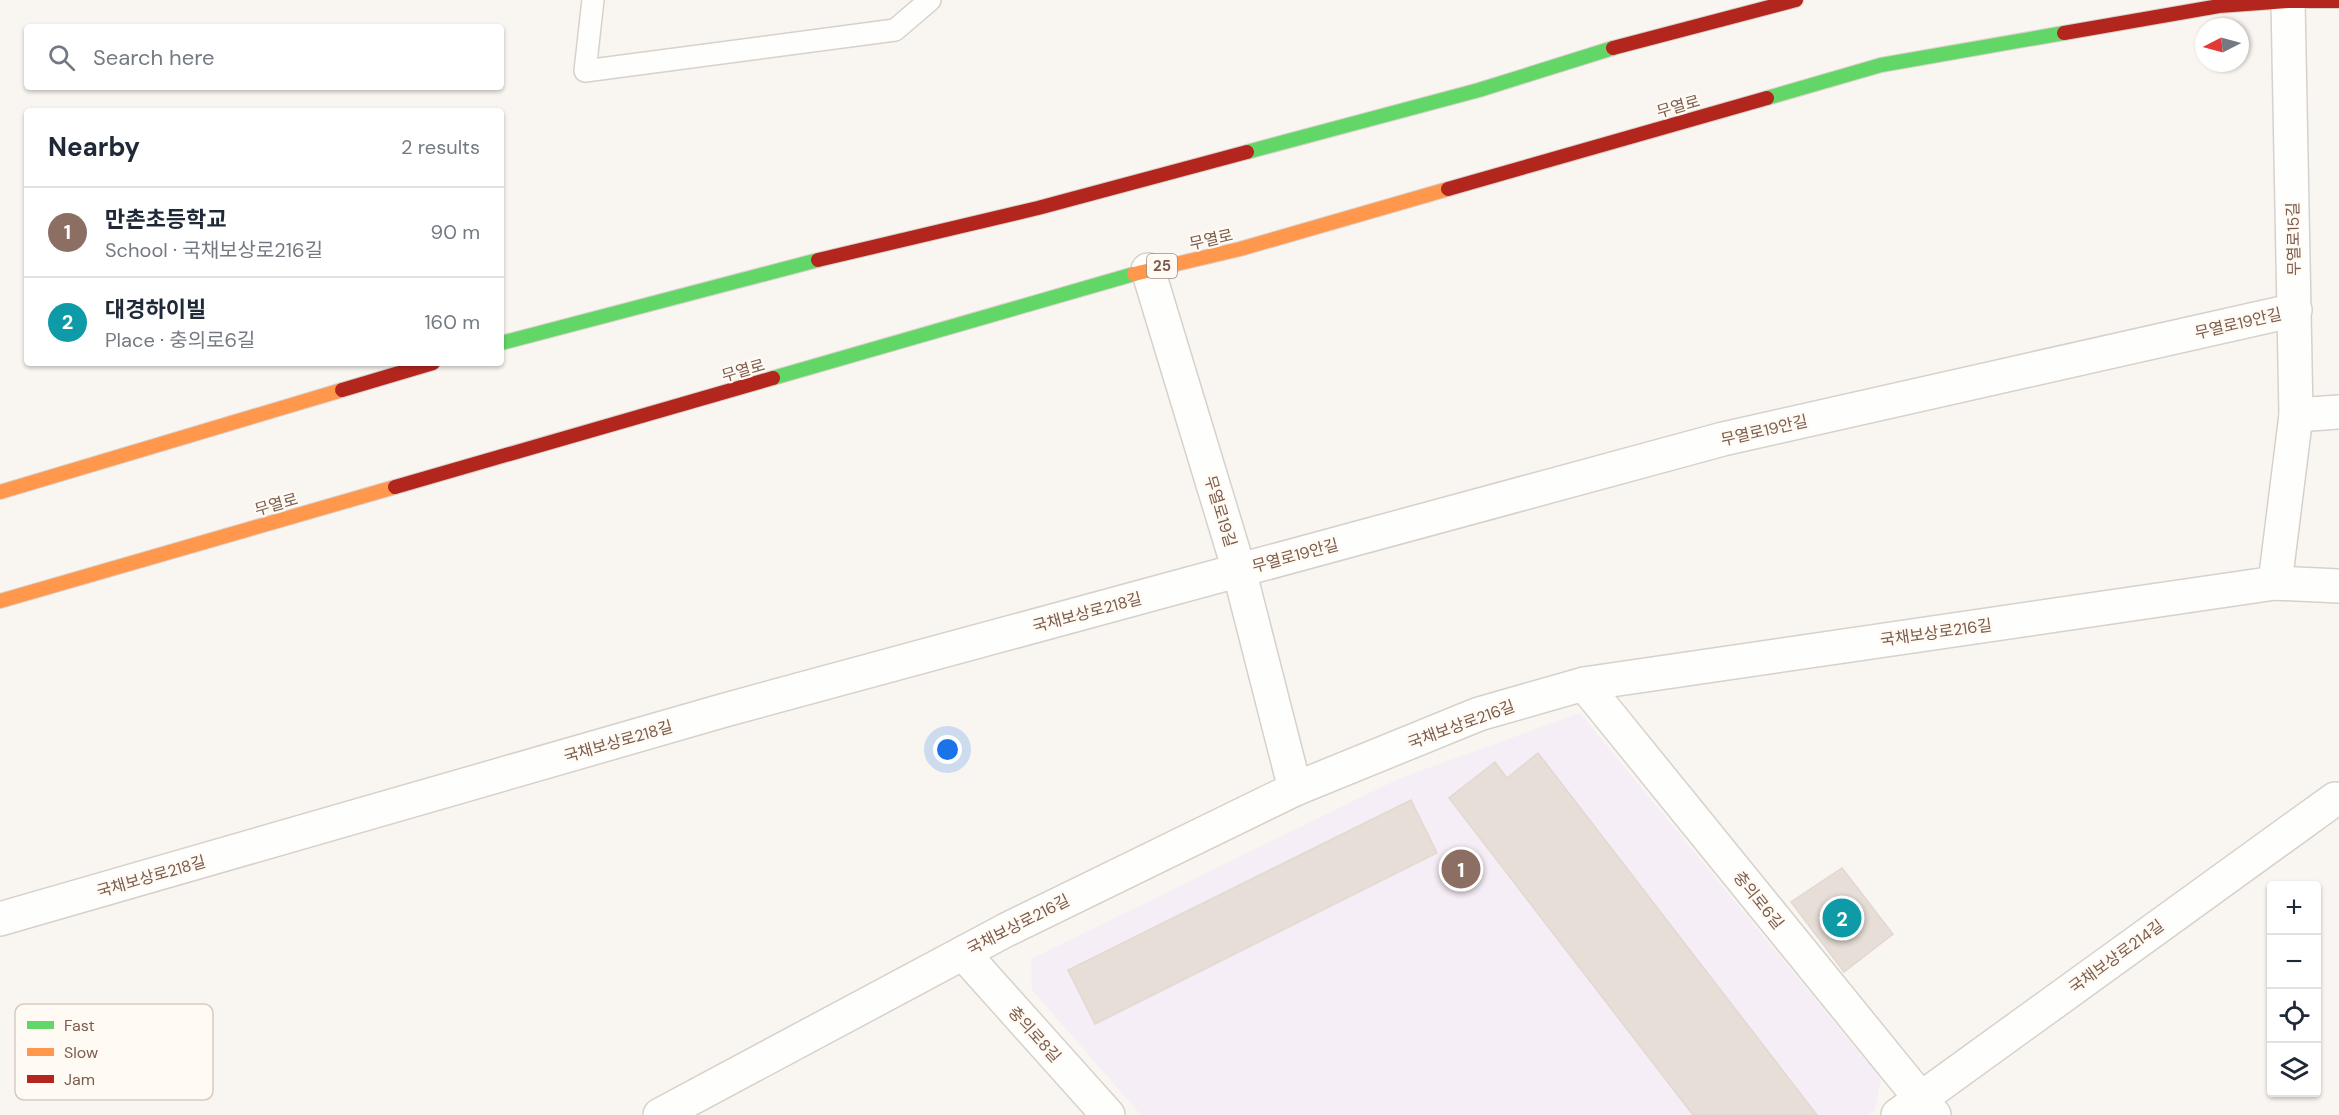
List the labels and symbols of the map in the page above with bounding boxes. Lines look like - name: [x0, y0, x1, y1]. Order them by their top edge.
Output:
- north arrow: [2195, 18, 2249, 72]
- street label: 무열로: [1654, 90, 1703, 123]
- street label: 무열로15길: [2282, 202, 2305, 276]
- street label: 무열로: [1187, 224, 1235, 255]
- road number: 25: [1147, 254, 1177, 278]
- street label: 무열로19안길: [2193, 303, 2284, 344]
- street label: 무열로: [719, 354, 768, 387]
- street label: 무열로19안길: [1719, 410, 1810, 451]
- street label: 무열로19길: [1200, 473, 1241, 550]
- street label: 무열로: [252, 488, 301, 521]
- street label: 무열로19안길: [1250, 534, 1341, 577]
- street label: 국채보상로218길: [1030, 588, 1144, 637]
- street label: 국채보상로216길: [1879, 614, 1993, 651]
- street label: 국채보상로216길: [1405, 695, 1518, 754]
- street label: 국채보상로218길: [561, 716, 675, 767]
- your location: [933, 735, 962, 764]
- pin: 1: [1442, 846, 1480, 892]
- street label: 국채보상로218길: [94, 851, 208, 902]
- street label: 충의로6길: [1729, 867, 1788, 934]
- street label: 국채보상로216길: [963, 890, 1073, 959]
- pin: 2: [1822, 896, 1862, 940]
- street label: 국채보상로214길: [2065, 915, 2168, 998]
- street label: 충의로8길: [1004, 1002, 1065, 1067]
- legend: [15, 1004, 213, 1100]
- text: Fast: [64, 1015, 95, 1036]
- text: Slow: [64, 1042, 98, 1063]
- text: Jam: [64, 1069, 95, 1090]

